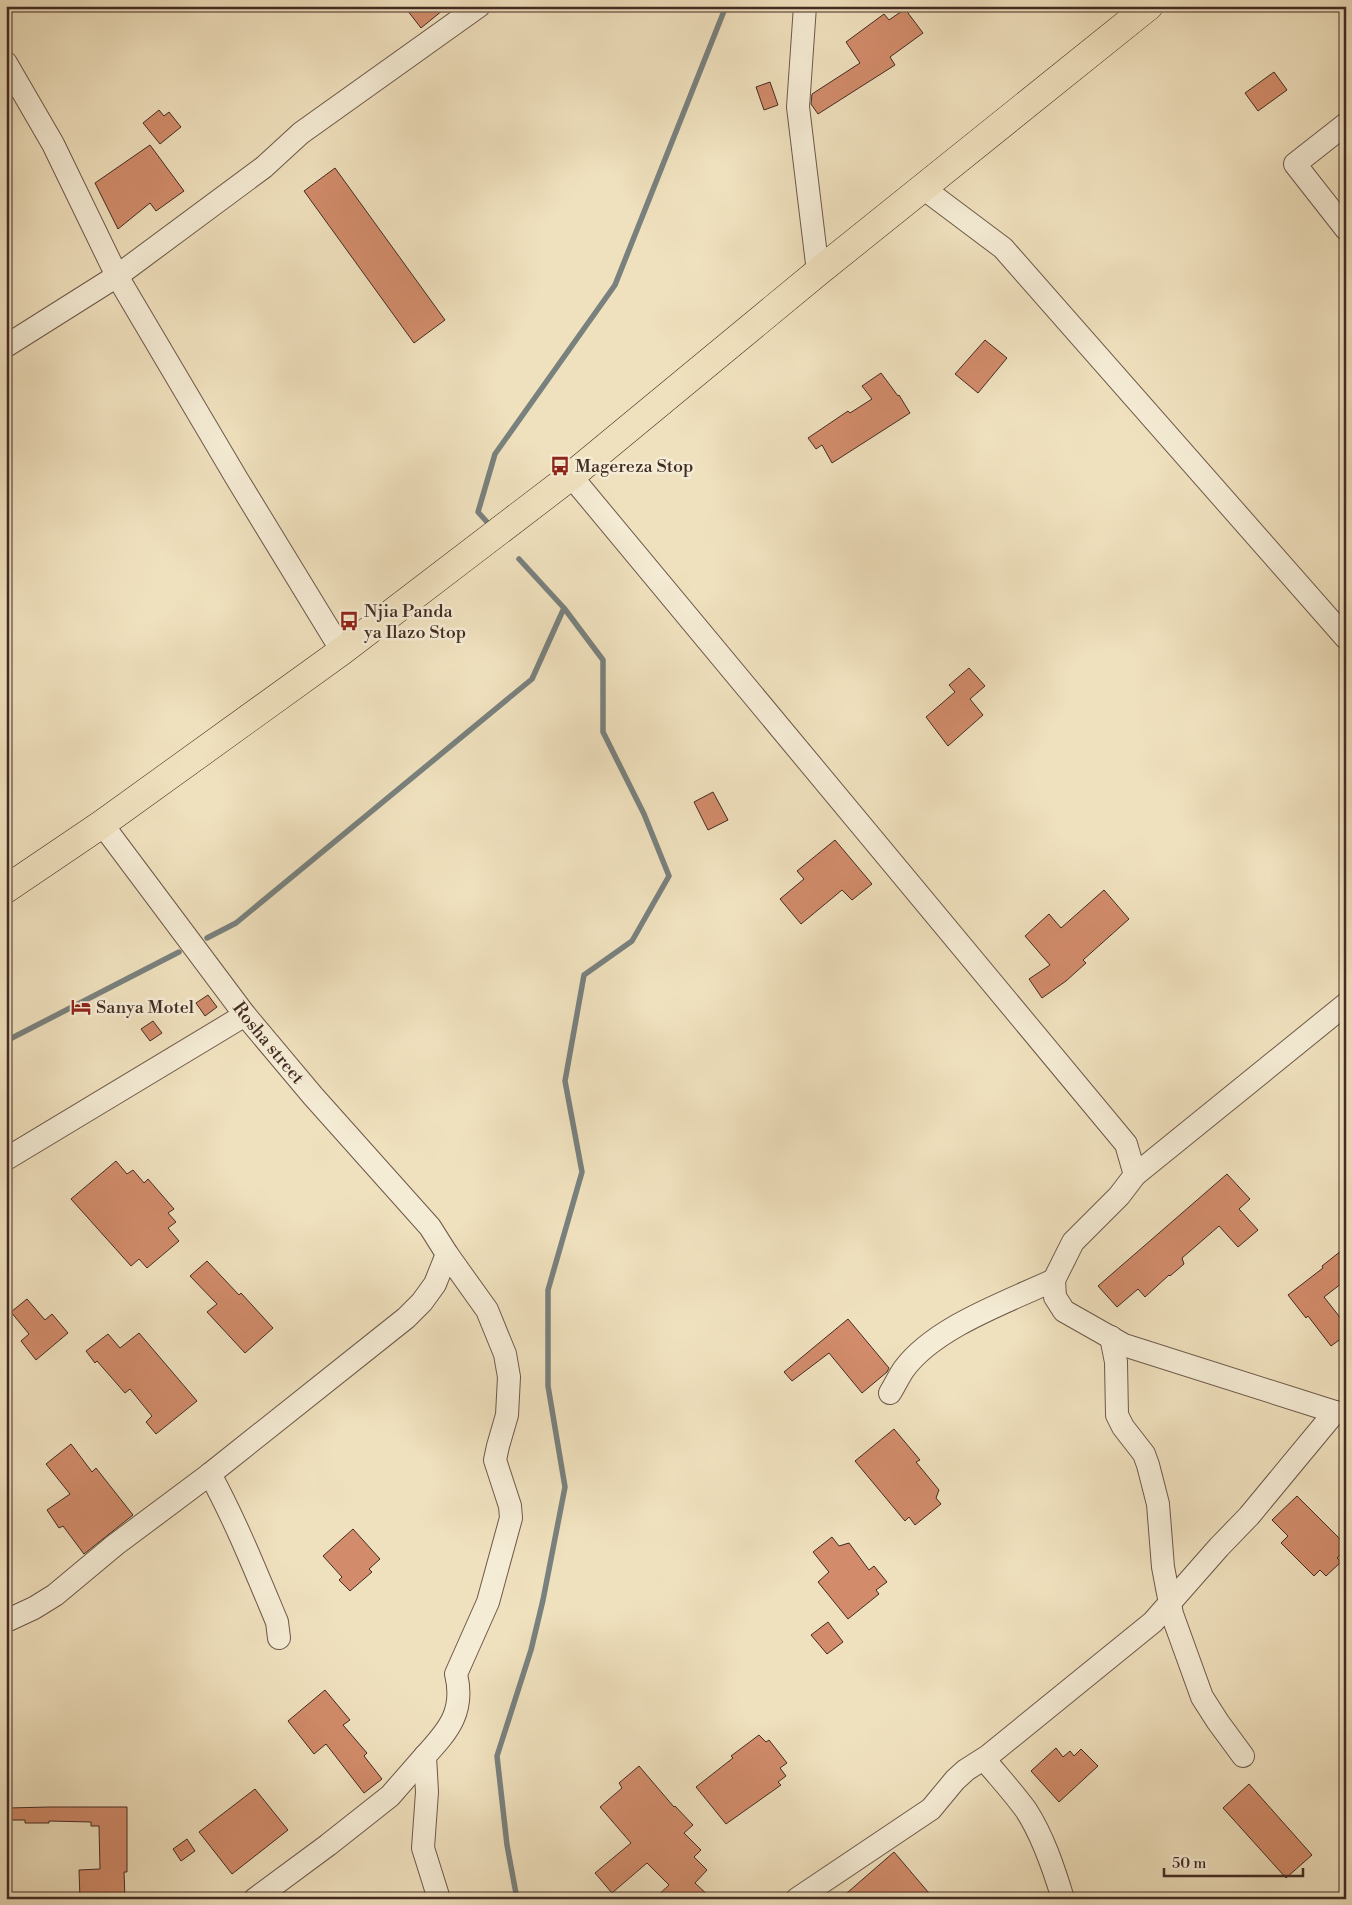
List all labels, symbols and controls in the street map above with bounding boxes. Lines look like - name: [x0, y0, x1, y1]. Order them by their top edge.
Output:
- bus stop icon: Magereza Stop: [549, 455, 571, 477]
- place label: Magereza Stop: [575, 455, 693, 478]
- place label: Njia Panda ya Ilazo Stop: [363, 600, 466, 644]
- bus stop icon: Njia Panda ya Ilazo Stop: [338, 610, 360, 632]
- hotel icon: Sanya Motel: [70, 996, 92, 1018]
- place label: Sanya Motel: [96, 996, 195, 1019]
- street label: Rosha street: [227, 997, 310, 1089]
- scale bar: [1164, 1845, 1303, 1877]
- text: 50 m: [1172, 1854, 1206, 1873]

